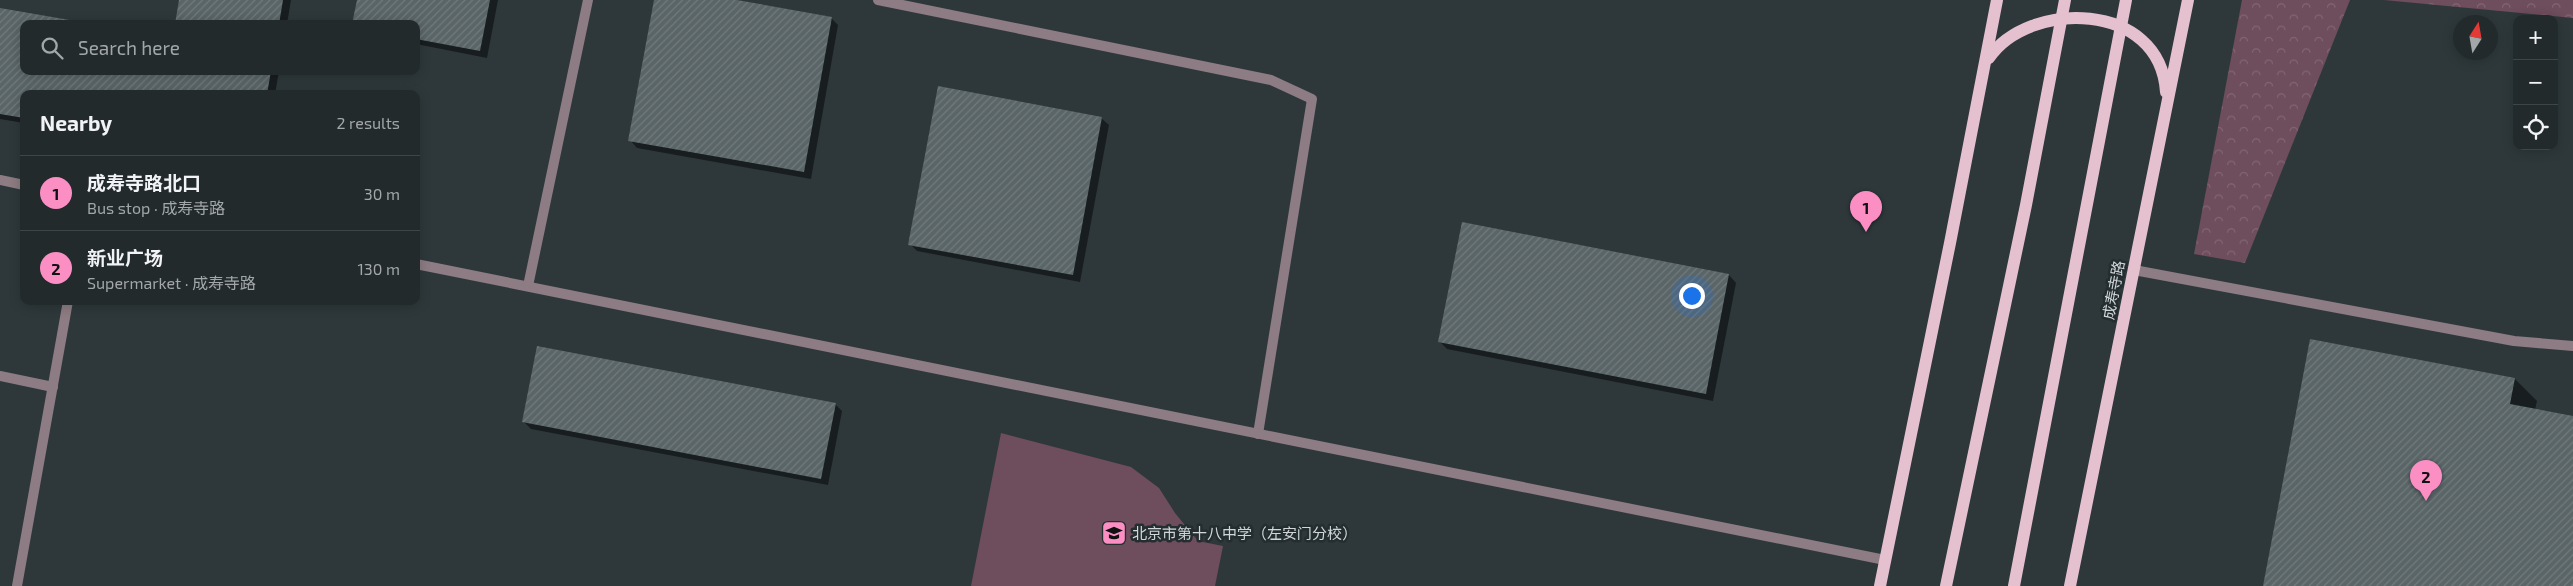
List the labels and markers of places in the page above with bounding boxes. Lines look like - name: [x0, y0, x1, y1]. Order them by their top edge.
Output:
- pin: 1: [1850, 191, 1882, 232]
- pin: 2: [2410, 460, 2442, 501]
- school or university icon: 北京市第十八中学（左安门分校）: [1101, 520, 1127, 546]
- place label: 北京市第十八中学（左安门分校）: [1132, 524, 1357, 542]

